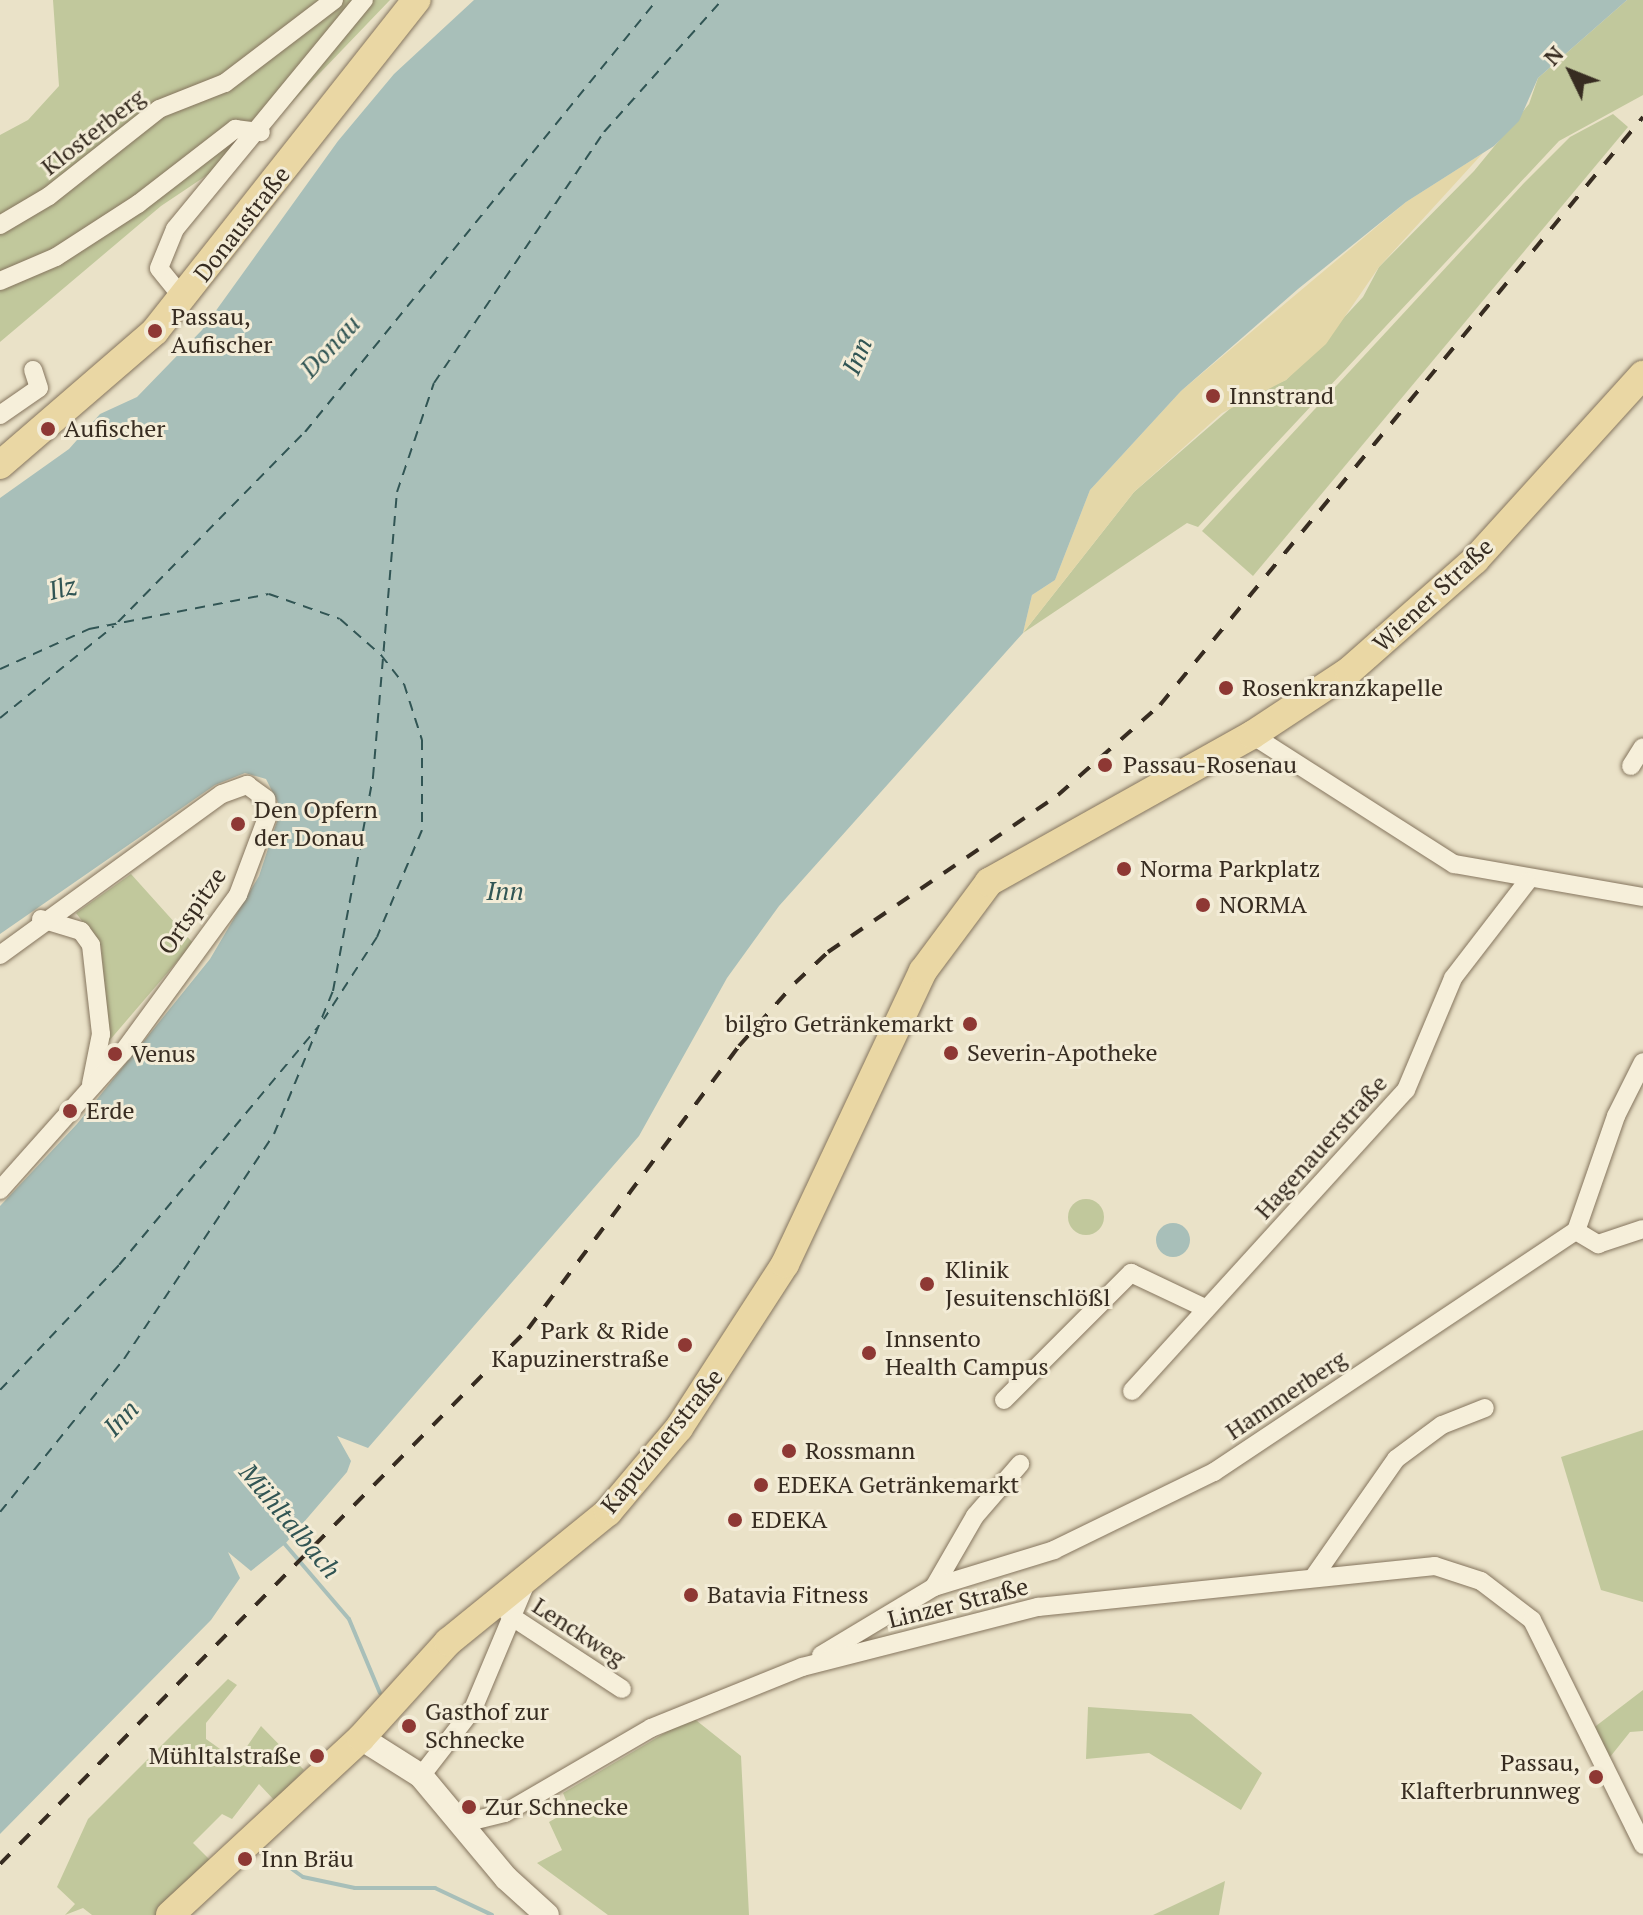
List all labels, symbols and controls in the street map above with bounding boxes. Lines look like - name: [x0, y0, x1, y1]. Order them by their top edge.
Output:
- north arrow: [1531, 32, 1611, 112]
- text: N: [1537, 39, 1569, 71]
- street label: Klosterberg: [35, 83, 151, 181]
- street label: Donaustraße: [188, 161, 296, 287]
- place label: Passau, Aufischer: [171, 303, 273, 359]
- water label: Donau: [293, 308, 367, 384]
- marker: Passau, Aufischer: [146, 322, 164, 340]
- water label: Inn: [835, 333, 879, 379]
- place label: Innstrand: [1229, 382, 1334, 410]
- marker: Innstrand: [1204, 387, 1222, 405]
- place label: Aufischer: [64, 415, 166, 443]
- marker: Aufischer: [39, 420, 57, 438]
- street label: Wiener Straße: [1367, 532, 1499, 658]
- water label: Ilz: [45, 569, 79, 607]
- place label: Rosenkranzkapelle: [1242, 674, 1443, 702]
- marker: Rosenkranzkapelle: [1217, 679, 1235, 697]
- place label: Passau-Rosenau: [1123, 751, 1297, 779]
- marker: Passau-Rosenau: [1094, 754, 1116, 776]
- place label: Den Opfern der Donau: [254, 796, 378, 852]
- marker: Den Opfern der Donau: [229, 815, 247, 833]
- place label: Norma Parkplatz: [1140, 855, 1320, 883]
- marker: Norma Parkplatz: [1115, 860, 1133, 878]
- street label: Ortspitze: [152, 862, 232, 960]
- water label: Inn: [486, 875, 524, 907]
- place label: NORMA: [1219, 891, 1307, 919]
- marker: NORMA: [1194, 896, 1212, 914]
- place label: bilgro Getränkemarkt: [725, 1010, 954, 1038]
- marker: bilgro Getränkemarkt: [961, 1015, 979, 1033]
- place label: Severin-Apotheke: [967, 1039, 1157, 1067]
- place label: Venus: [131, 1040, 196, 1068]
- marker: Severin-Apotheke: [942, 1044, 960, 1062]
- marker: Venus: [106, 1045, 124, 1063]
- street label: Hagenauerstraße: [1249, 1069, 1393, 1225]
- place label: Erde: [86, 1097, 135, 1125]
- marker: Erde: [61, 1102, 79, 1120]
- place label: Klinik Jesuitenschlößl: [945, 1256, 1111, 1312]
- marker: Klinik Jesuitenschlößl: [916, 1273, 938, 1295]
- place label: Park & Ride Kapuzinerstraße: [492, 1317, 669, 1373]
- place label: Innsento Health Campus: [885, 1325, 1049, 1381]
- marker: Park & Ride Kapuzinerstraße: [676, 1336, 694, 1354]
- marker: Innsento Health Campus: [860, 1344, 878, 1362]
- street label: Hammerberg: [1220, 1344, 1352, 1446]
- street label: Kapuzinerstraße: [595, 1363, 729, 1519]
- water label: Inn: [97, 1394, 145, 1442]
- place label: Rossmann: [805, 1437, 915, 1465]
- marker: Rossmann: [780, 1442, 798, 1460]
- water label: Mühltalbach: [233, 1457, 347, 1585]
- place label: EDEKA Getränkemarkt: [777, 1471, 1020, 1499]
- marker: EDEKA Getränkemarkt: [752, 1476, 770, 1494]
- place label: EDEKA: [751, 1506, 827, 1534]
- marker: EDEKA: [726, 1511, 744, 1529]
- street label: Linzer Straße: [885, 1572, 1031, 1634]
- place label: Batavia Fitness: [707, 1581, 869, 1609]
- marker: Batavia Fitness: [682, 1586, 700, 1604]
- street label: Lenckweg: [527, 1591, 631, 1673]
- place label: Gasthof zur Schnecke: [425, 1698, 549, 1754]
- marker: Gasthof zur Schnecke: [400, 1717, 418, 1735]
- place label: Mühltalstraße: [149, 1742, 301, 1770]
- marker: Mühltalstraße: [308, 1747, 326, 1765]
- place label: Passau, Klafterbrunnweg: [1401, 1749, 1580, 1805]
- marker: Passau, Klafterbrunnweg: [1587, 1768, 1605, 1786]
- place label: Zur Schnecke: [485, 1793, 628, 1821]
- marker: Zur Schnecke: [460, 1798, 478, 1816]
- place label: Inn Bräu: [261, 1845, 354, 1873]
- marker: Inn Bräu: [236, 1850, 254, 1868]

